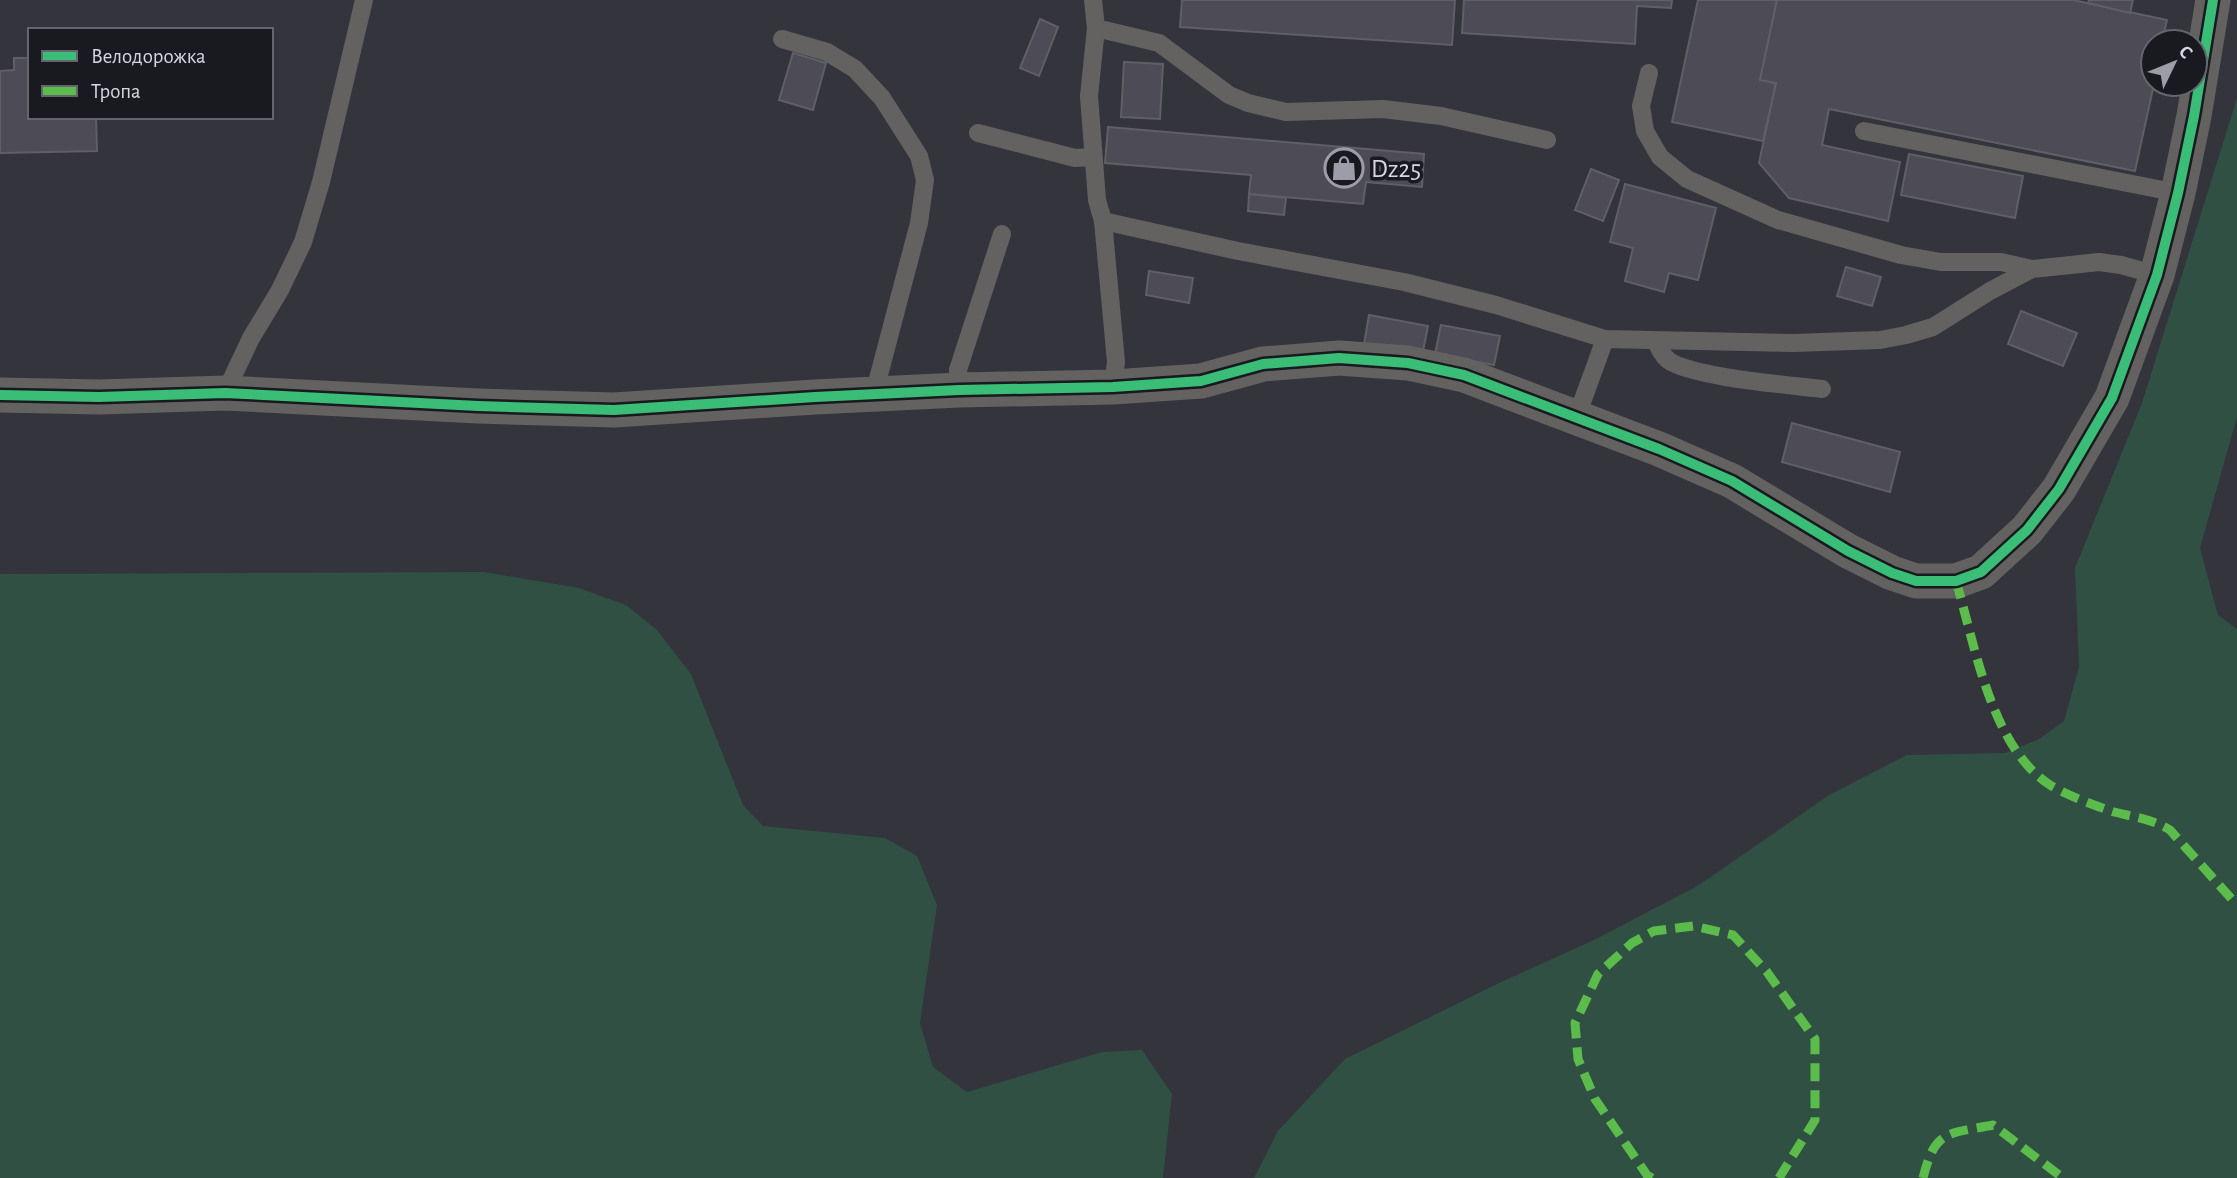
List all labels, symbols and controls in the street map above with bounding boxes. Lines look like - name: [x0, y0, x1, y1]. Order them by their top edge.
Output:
- legend: [28, 28, 273, 119]
- north arrow: [2139, 28, 2209, 98]
- text: С: [2175, 42, 2196, 63]
- text: Велодорожка: [91, 46, 206, 67]
- text: Тропа: [91, 81, 141, 102]
- shop icon: Dz25: [1323, 147, 1365, 189]
- place label: Dz25: [1371, 156, 1421, 182]

